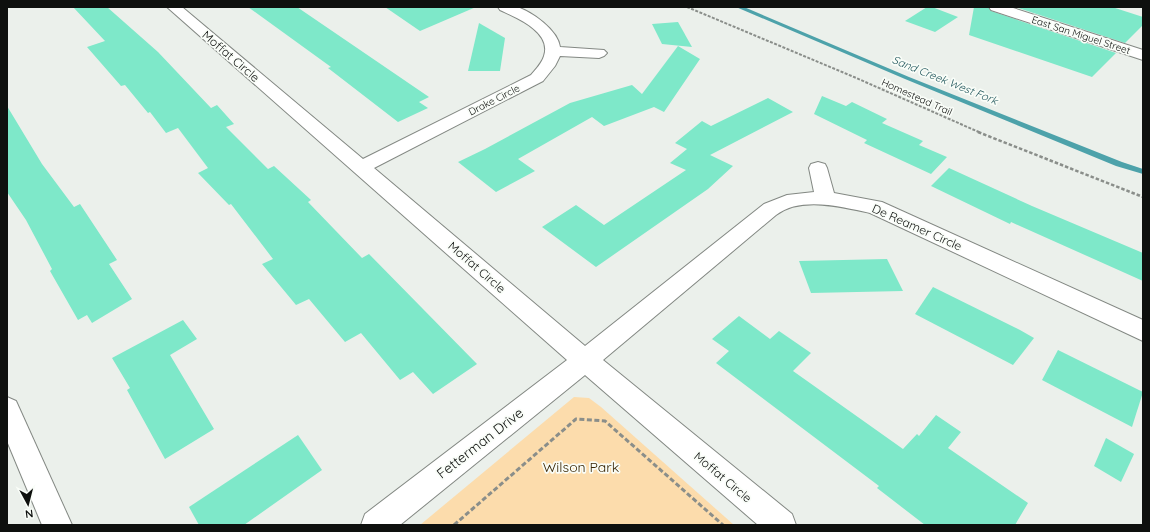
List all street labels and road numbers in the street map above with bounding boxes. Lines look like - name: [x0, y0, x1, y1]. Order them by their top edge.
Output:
- street label: East San Miguel Street: [1030, 13, 1133, 57]
- street label: Moffat Circle: [199, 27, 263, 85]
- street label: Homestead Trail: [880, 76, 954, 118]
- street label: Drake Circle: [466, 81, 522, 118]
- street label: De Reamer Circle: [870, 200, 964, 254]
- street label: Moffat Circle: [445, 238, 509, 296]
- street label: Fetterman Drive: [433, 403, 527, 482]
- street label: Moffat Circle: [691, 448, 755, 506]

